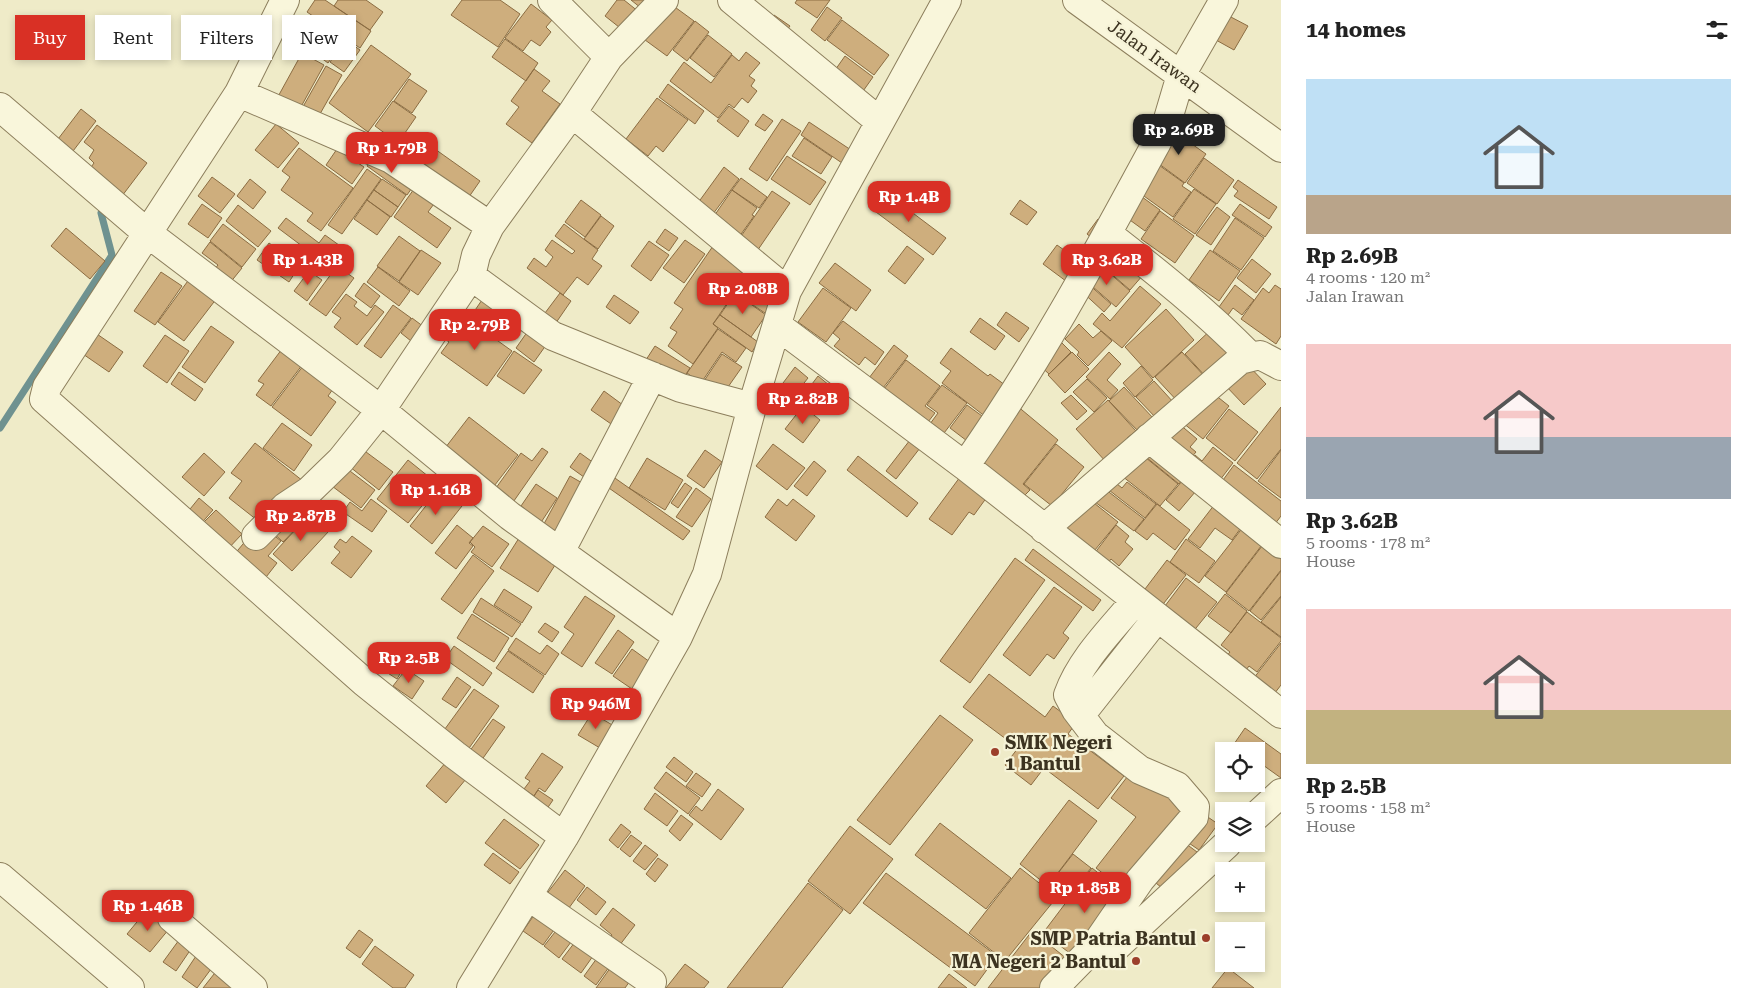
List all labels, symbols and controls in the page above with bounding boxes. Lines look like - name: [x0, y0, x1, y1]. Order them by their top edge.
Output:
- chip: Buy: [15, 15, 85, 60]
- chip: Rent: [95, 15, 171, 60]
- chip: Filters: [181, 15, 272, 60]
- chip: New: [282, 15, 356, 60]
- street label: Jalan Irawan: [1104, 15, 1206, 97]
- icon: filters: [1703, 16, 1731, 44]
- text: 14 homes: [1306, 18, 1406, 42]
- icon: home: [1474, 112, 1564, 202]
- pin: Rp 2.69B: [1127, 114, 1231, 156]
- text: Rp 2.69B: [1144, 120, 1214, 139]
- pin: Rp 1.79B: [340, 132, 444, 174]
- text: Rp 1.79B: [357, 138, 427, 157]
- pin: Rp 1.4B: [863, 180, 955, 223]
- text: Rp 1.4B: [878, 187, 940, 206]
- pin: Rp 1.43B: [256, 244, 360, 286]
- pin: Rp 3.62B: [1055, 244, 1159, 286]
- text: Rp 2.69B: [1306, 244, 1398, 268]
- text: Rp 1.43B: [273, 250, 343, 269]
- text: Rp 3.62B: [1072, 250, 1142, 269]
- text: 4 rooms · 120 m²: [1306, 268, 1430, 287]
- pin: Rp 2.08B: [691, 272, 795, 315]
- text: Rp 2.08B: [708, 279, 778, 298]
- text: Jalan Irawan: [1306, 287, 1404, 306]
- pin: Rp 2.79B: [423, 308, 527, 351]
- text: Rp 2.79B: [440, 315, 510, 334]
- icon: home: [1474, 377, 1564, 467]
- pin: Rp 2.82B: [751, 382, 855, 425]
- text: Rp 2.82B: [768, 389, 838, 408]
- pin: Rp 1.16B: [384, 474, 488, 516]
- text: Rp 1.16B: [401, 480, 471, 499]
- pin: Rp 2.87B: [249, 500, 353, 542]
- text: Rp 2.87B: [266, 506, 336, 525]
- text: Rp 3.62B: [1306, 509, 1398, 533]
- text: 5 rooms · 178 m²: [1306, 533, 1430, 552]
- text: House: [1306, 552, 1355, 571]
- pin: Rp 2.5B: [363, 642, 455, 684]
- icon: home: [1474, 642, 1564, 732]
- text: Rp 2.5B: [378, 648, 440, 667]
- pin: Rp 946M: [550, 688, 642, 730]
- text: Rp 946M: [561, 694, 631, 713]
- place label: SMK Negeri 1 Bantul: [1005, 732, 1112, 774]
- map controls: [1215, 742, 1265, 972]
- button: locate: [1215, 742, 1265, 792]
- marker: SMK Negeri 1 Bantul: [989, 746, 1001, 758]
- text: Rp 2.5B: [1306, 774, 1386, 798]
- text: 5 rooms · 158 m²: [1306, 798, 1430, 817]
- button: layers: [1215, 802, 1265, 852]
- text: House: [1306, 817, 1355, 836]
- button: +: [1215, 862, 1265, 912]
- pin: Rp 1.85B: [1033, 872, 1137, 914]
- text: Rp 1.85B: [1050, 878, 1120, 897]
- pin: Rp 1.46B: [96, 890, 200, 932]
- text: Rp 1.46B: [113, 896, 183, 915]
- button: −: [1215, 922, 1265, 972]
- place label: SMP Patria Bantul: [1030, 928, 1196, 949]
- marker: SMP Patria Bantul: [1200, 932, 1212, 944]
- place label: MA Negeri 2 Bantul: [952, 951, 1126, 972]
- marker: MA Negeri 2 Bantul: [1130, 955, 1142, 967]

